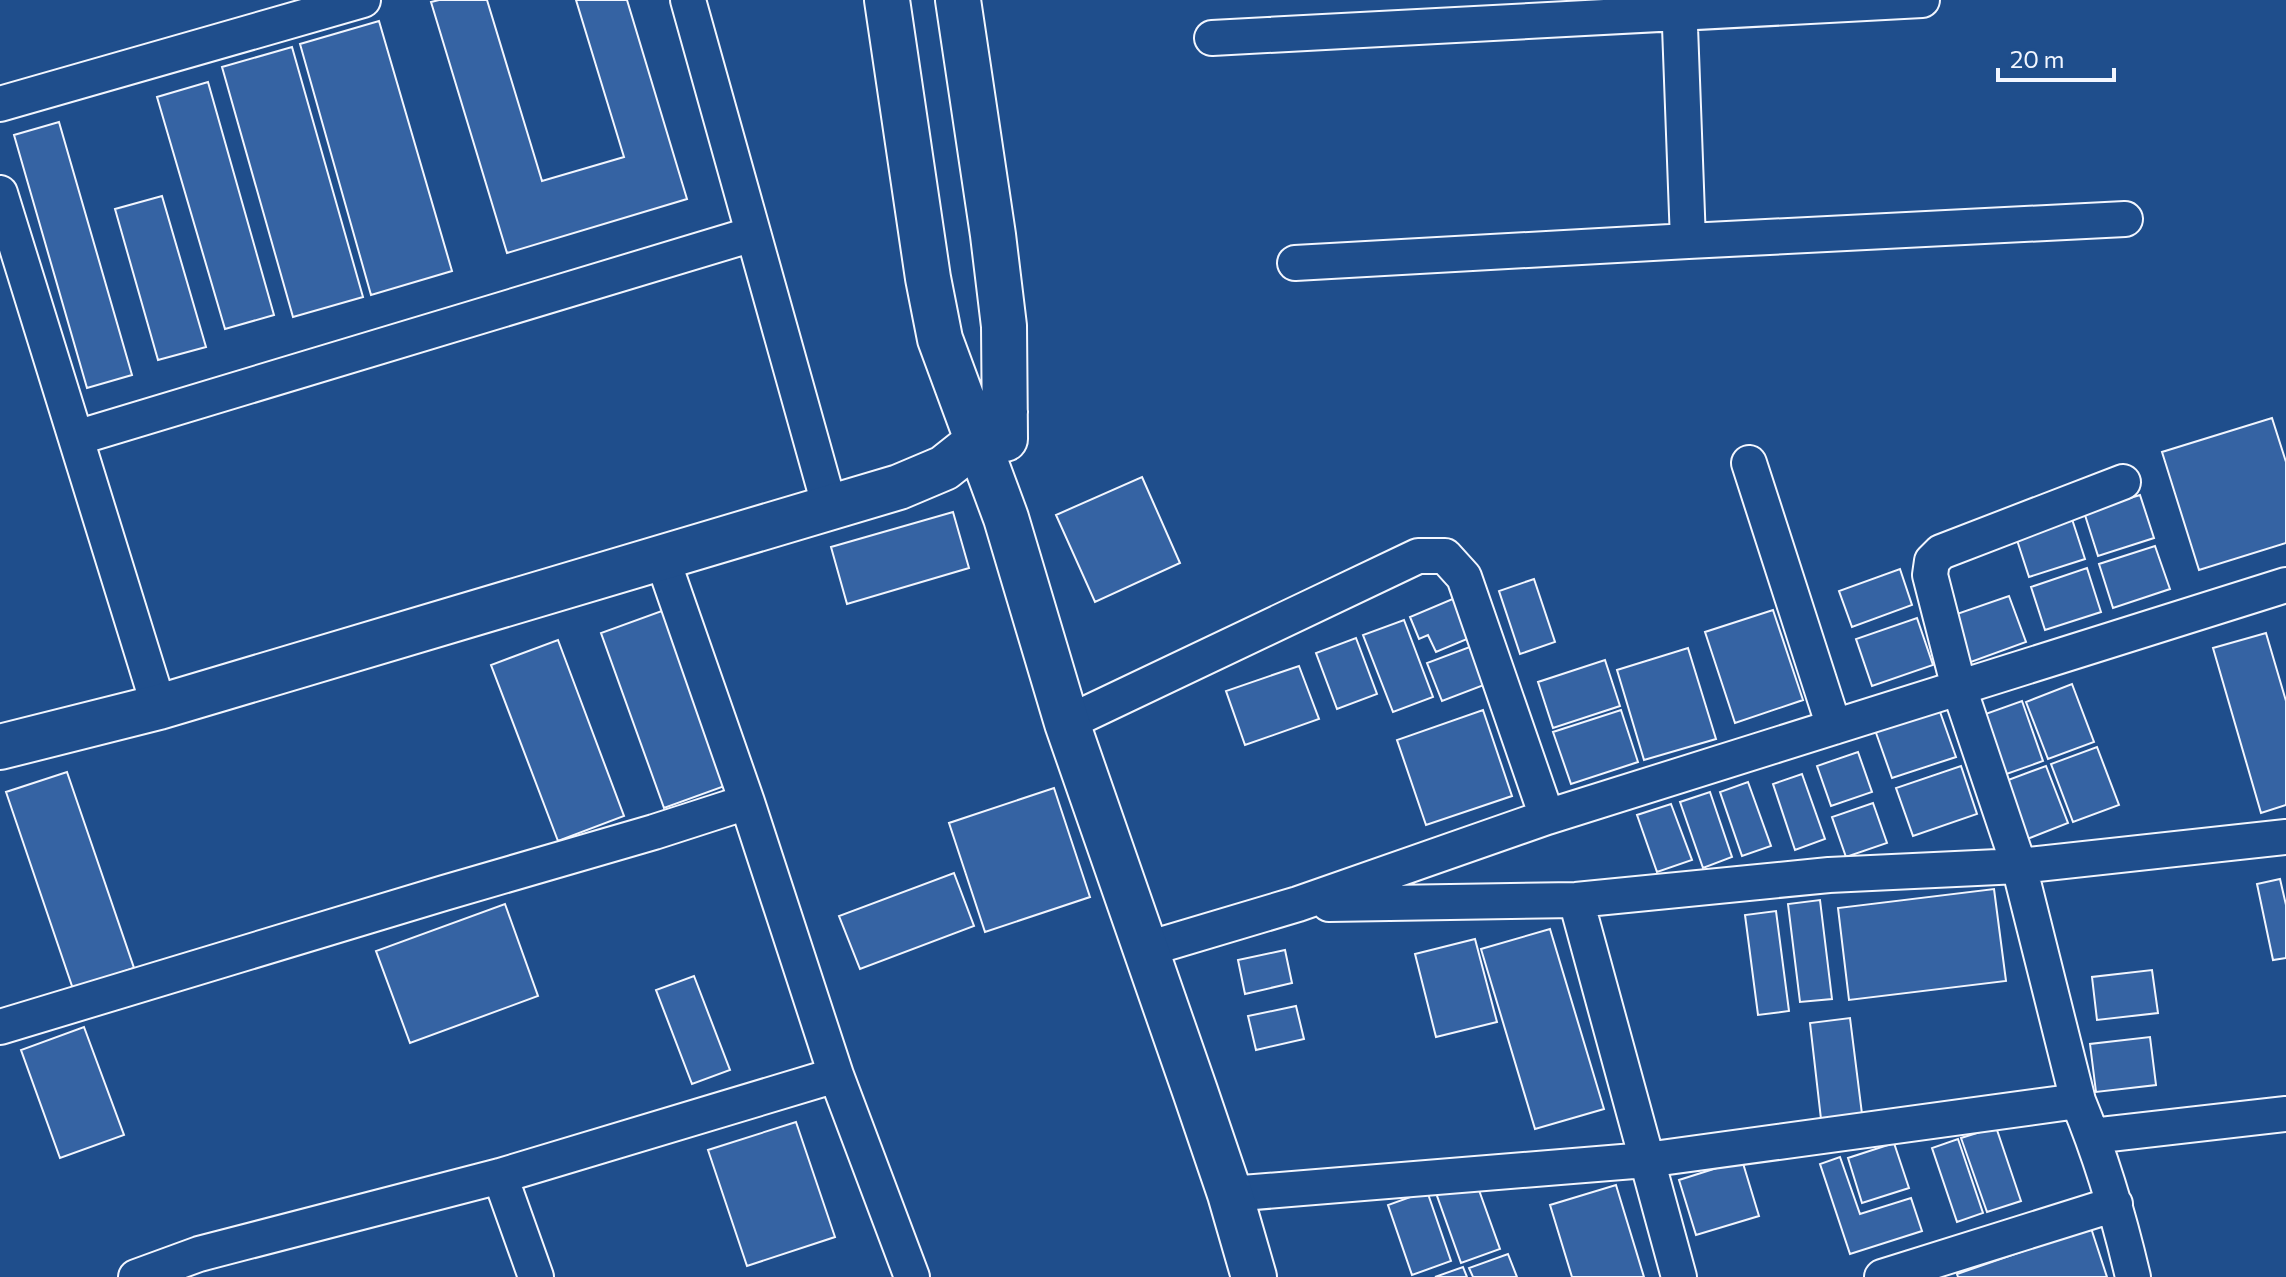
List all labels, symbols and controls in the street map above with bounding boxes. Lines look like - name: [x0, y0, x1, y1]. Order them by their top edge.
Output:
- scale bar: [1998, 32, 2114, 82]
- text: 20 m: [2010, 44, 2064, 73]

